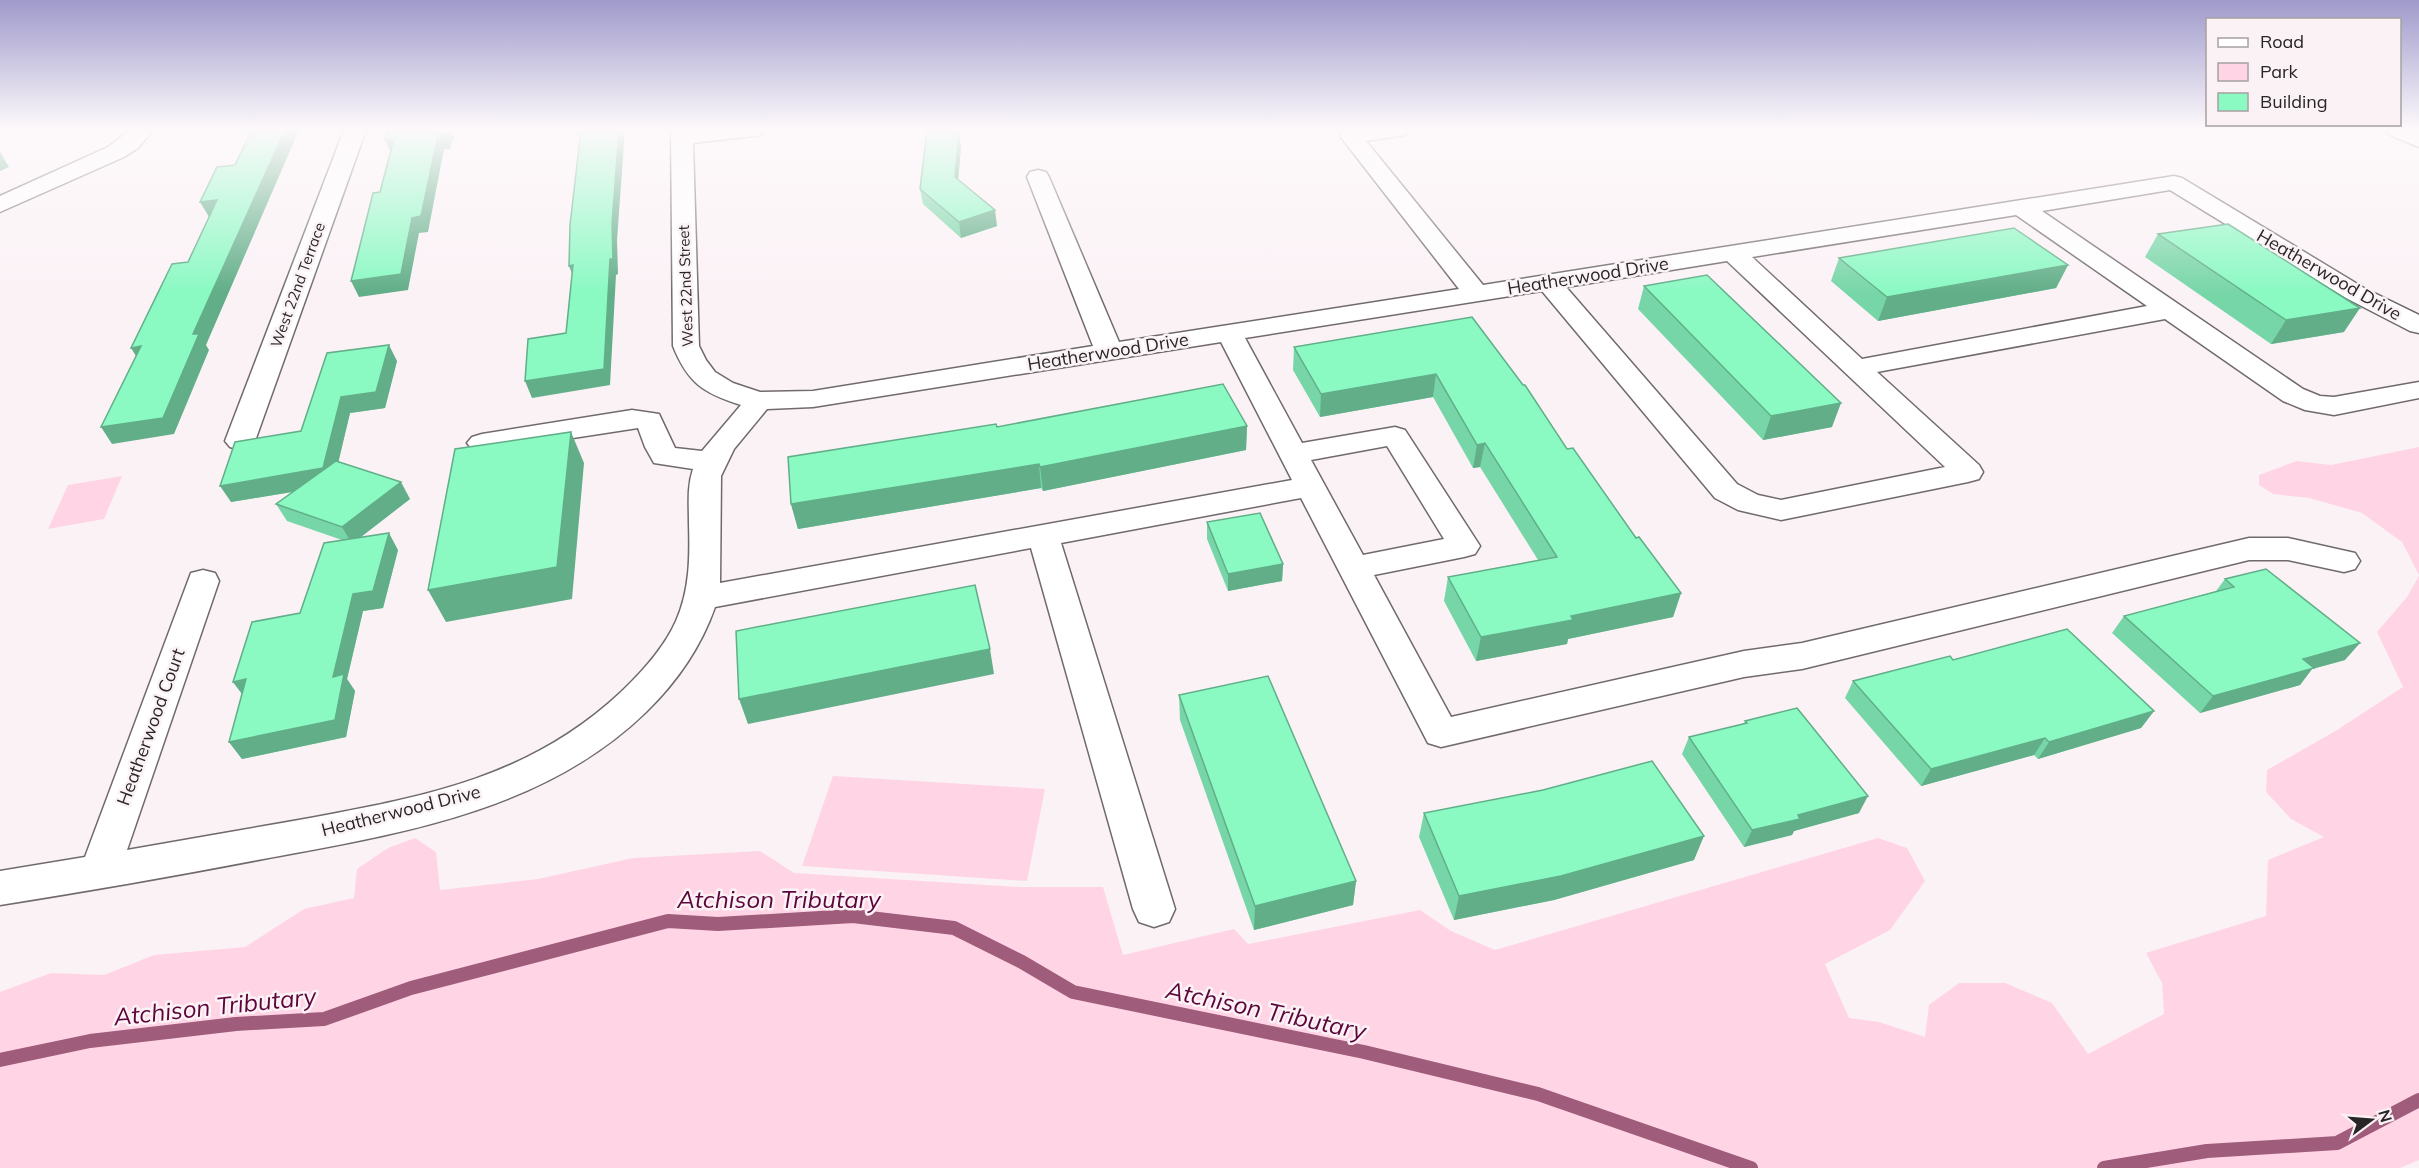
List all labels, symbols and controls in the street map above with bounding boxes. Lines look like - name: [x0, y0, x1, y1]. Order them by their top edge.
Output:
- legend: [2206, 18, 2401, 126]
- text: Road: [2260, 30, 2304, 53]
- text: Park: [2260, 60, 2299, 83]
- text: Building: [2260, 90, 2328, 113]
- street label: West 22nd Terrace: [266, 220, 329, 350]
- street label: Heatherwood Drive: [2253, 224, 2406, 325]
- street label: West 22nd Street: [674, 225, 697, 347]
- street label: Heatherwood Drive: [1506, 251, 1670, 300]
- street label: Heatherwood Drive: [1026, 327, 1190, 376]
- street label: Heatherwood Court: [111, 645, 190, 808]
- street label: Heatherwood Drive: [319, 780, 483, 841]
- water label: Atchison Tributary: [676, 884, 882, 914]
- water label: Atchison Tributary: [1163, 974, 1370, 1046]
- water label: Atchison Tributary: [111, 980, 319, 1032]
- north arrow: [2341, 1090, 2401, 1150]
- text: N: [2374, 1107, 2397, 1124]

